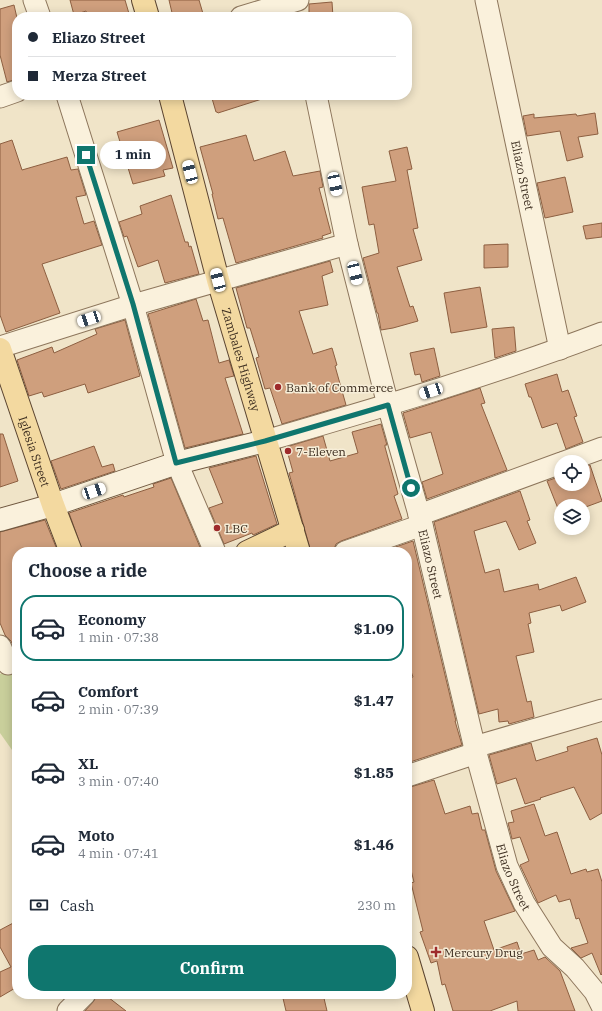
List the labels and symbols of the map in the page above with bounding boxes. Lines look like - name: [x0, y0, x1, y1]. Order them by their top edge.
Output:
- street label: Eliazo Street: [508, 139, 538, 211]
- callout: 1 min: [100, 141, 166, 169]
- route end: [77, 146, 95, 164]
- car: [181, 159, 199, 185]
- car: [327, 171, 343, 197]
- car: [346, 260, 364, 286]
- car: [209, 267, 227, 293]
- street label: Zambales Highway: [219, 306, 264, 414]
- car: [76, 310, 102, 328]
- place label: Bank of Commerce: [286, 380, 393, 395]
- marker: Bank of Commerce: [273, 382, 283, 392]
- car: [418, 382, 444, 400]
- street label: Iglesia Street: [16, 414, 54, 488]
- place label: 7-Eleven: [296, 444, 346, 459]
- marker: 7-Eleven: [283, 446, 293, 456]
- route start: [402, 479, 420, 497]
- car: [81, 481, 107, 501]
- place label: LBC: [225, 521, 248, 536]
- marker: LBC: [212, 523, 222, 533]
- street label: Eliazo Street: [416, 528, 447, 600]
- street label: Eliazo Street: [494, 842, 534, 913]
- place label: Mercury Drug: [444, 945, 523, 960]
- marker: Mercury Drug: [431, 947, 441, 957]

